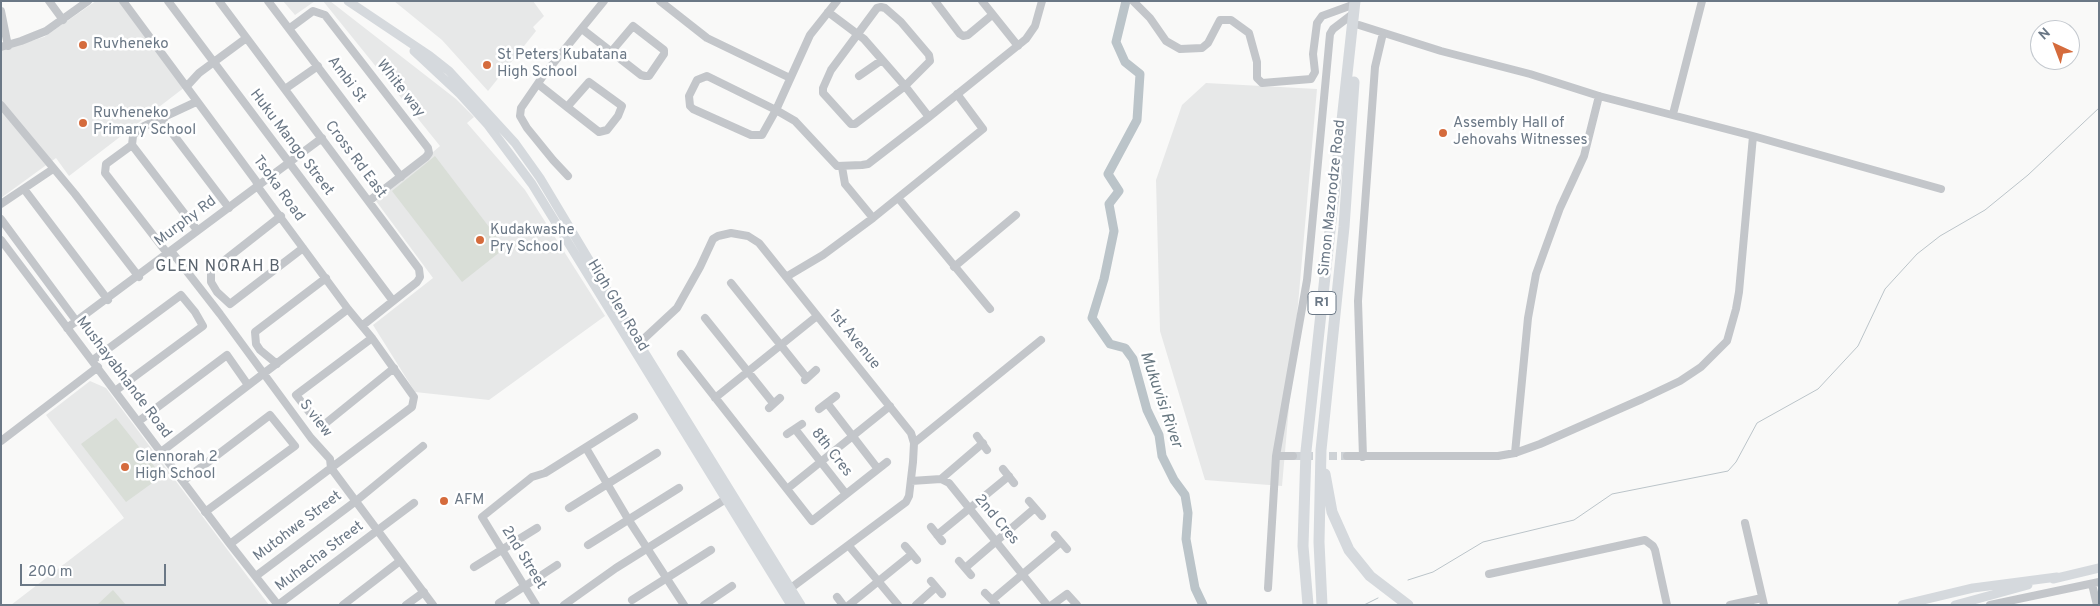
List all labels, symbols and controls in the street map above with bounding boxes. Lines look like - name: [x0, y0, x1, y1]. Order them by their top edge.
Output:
- north arrow: [2030, 20, 2080, 70]
- text: N: [2036, 25, 2055, 44]
- place label: Ruvheneko: [93, 36, 169, 54]
- marker: Ruvheneko: [77, 39, 89, 51]
- place label: St Peters Kubatana High School: [497, 47, 627, 82]
- street label: Ambi St: [323, 53, 369, 107]
- street label: White way: [372, 57, 428, 121]
- marker: St Peters Kubatana High School: [481, 59, 493, 71]
- street label: Huku Mango Street: [245, 86, 337, 200]
- place label: Ruvheneko Primary School: [93, 105, 196, 140]
- place label: Assembly Hall of Jehovahs Witnesses: [1453, 115, 1587, 150]
- marker: Ruvheneko Primary School: [77, 117, 89, 129]
- street label: Cross Rd East: [320, 118, 390, 202]
- street label: Simon Mazorodze Road: [1316, 119, 1350, 277]
- marker: Assembly Hall of Jehovahs Witnesses: [1437, 127, 1449, 139]
- street label: Tsoka Road: [248, 153, 308, 225]
- street label: Murphy Rd: [152, 193, 220, 251]
- place label: Kudakwashe Pry School: [490, 222, 574, 257]
- marker: Kudakwashe Pry School: [474, 234, 486, 246]
- street label: High Glen Road: [583, 257, 651, 355]
- district label: GLEN NORAH B: [154, 258, 282, 278]
- road number: R1: [1308, 292, 1336, 314]
- street label: 1st Avenue: [825, 307, 883, 373]
- street label: Mushayabhande Road: [71, 314, 175, 442]
- water label: Mukuvisi River: [1135, 349, 1185, 451]
- street label: S view: [295, 397, 335, 441]
- street label: 8th Cres: [807, 425, 855, 481]
- place label: Glennorah 2 High School: [135, 449, 218, 484]
- marker: Glennorah 2 High School: [119, 461, 131, 473]
- street label: Mutohwe Street: [250, 488, 346, 566]
- street label: 2nd Cres: [970, 491, 1022, 549]
- place label: AFM: [454, 492, 484, 510]
- marker: AFM: [438, 495, 450, 507]
- street label: Muhacha Street: [272, 518, 368, 596]
- street label: 2nd Street: [497, 523, 549, 593]
- scale bar: [22, 554, 169, 586]
- text: 200 m: [28, 563, 73, 582]

